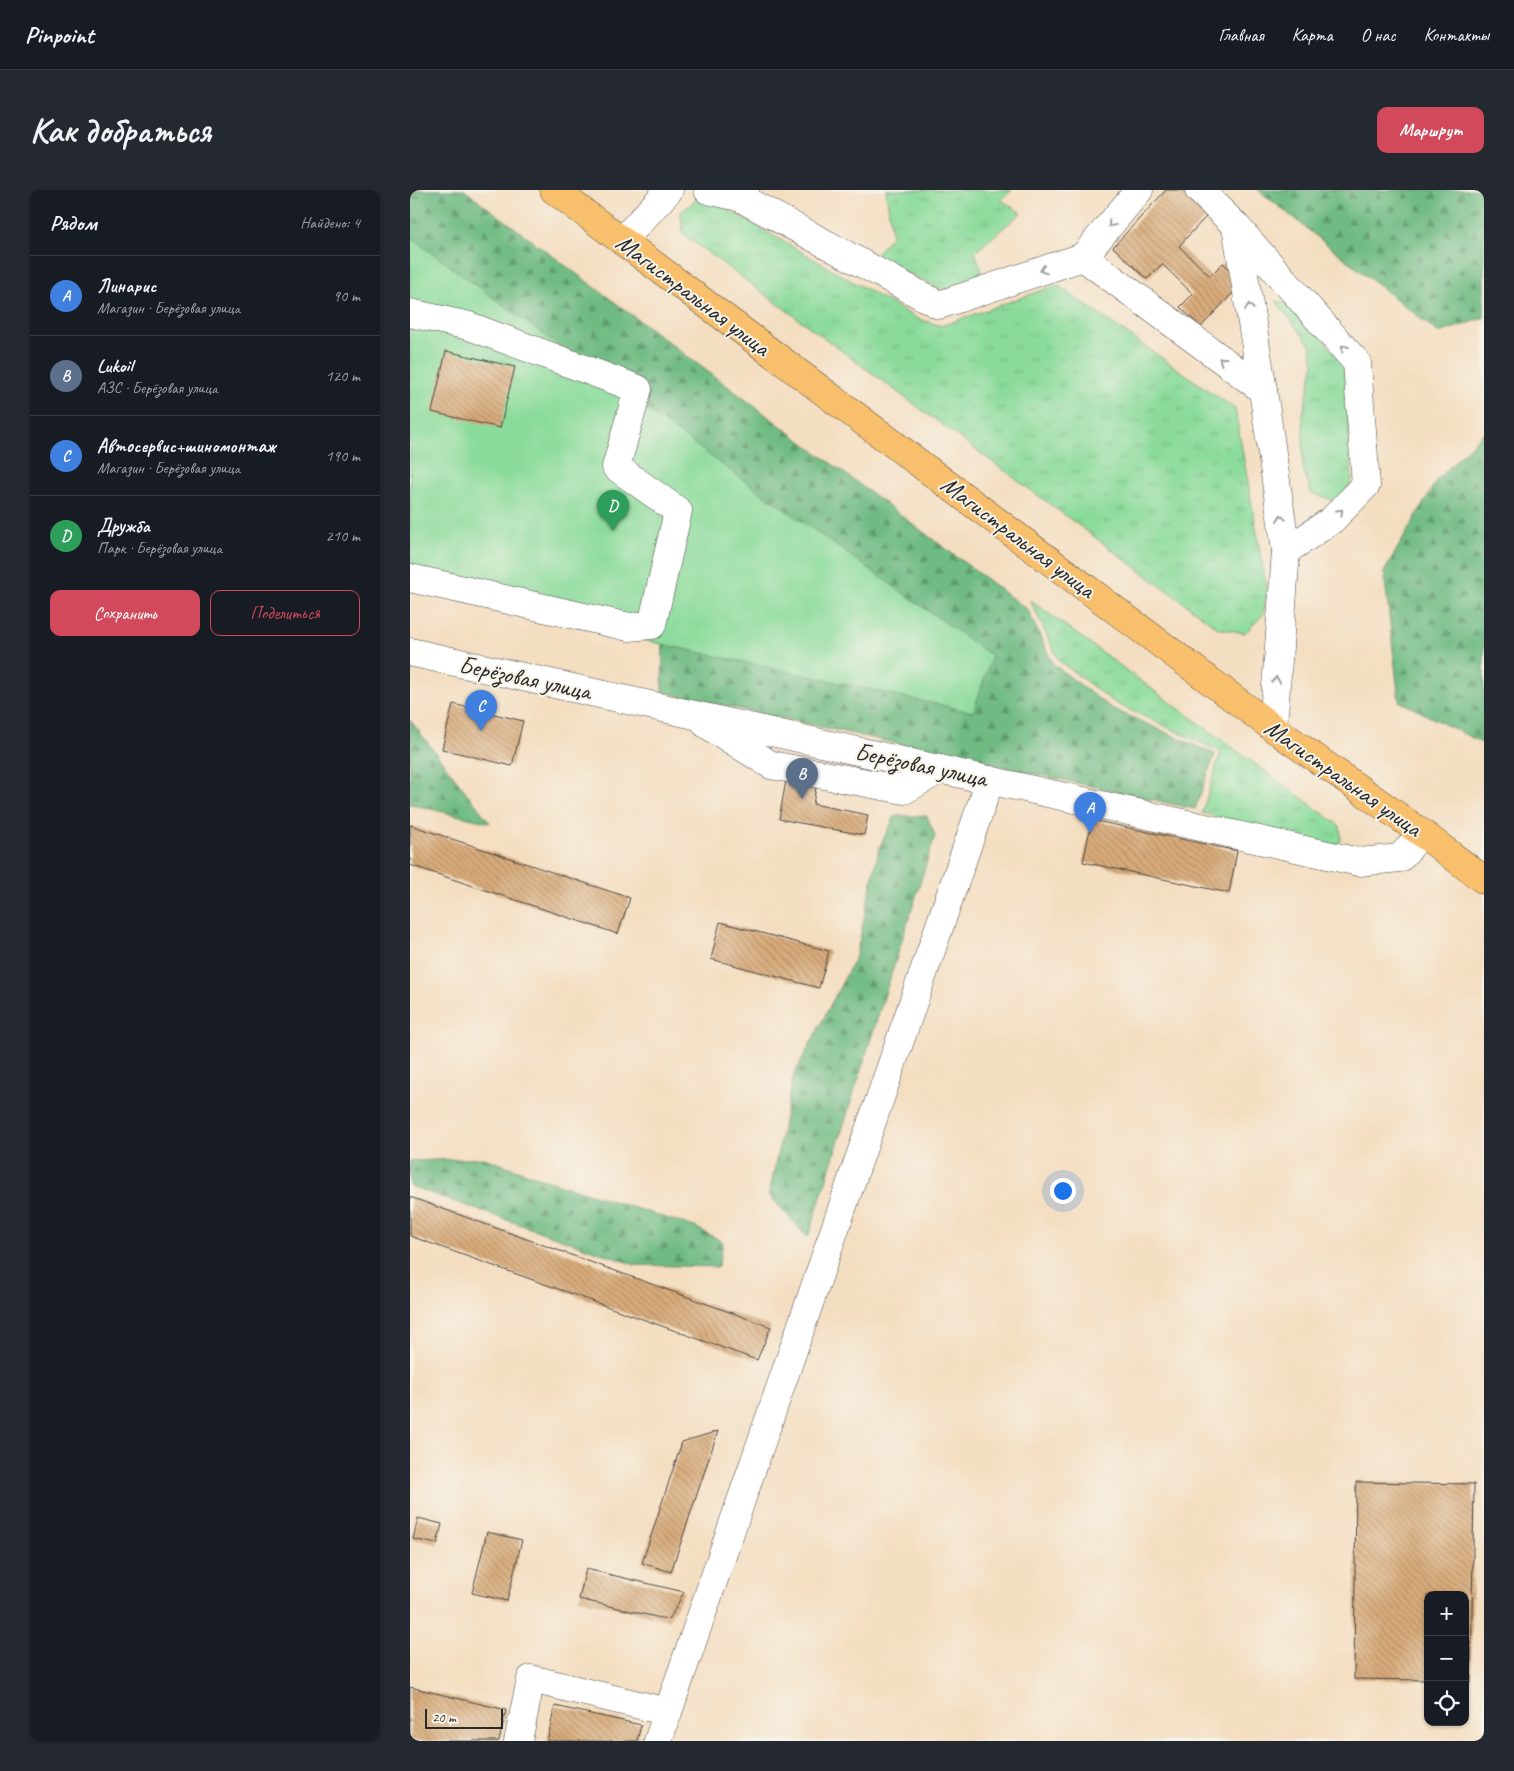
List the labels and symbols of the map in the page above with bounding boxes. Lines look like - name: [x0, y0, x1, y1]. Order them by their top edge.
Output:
- one-way arrow: [1107, 218, 1116, 227]
- street label: Магистральная улица: [610, 227, 778, 365]
- one-way arrow: [1039, 265, 1048, 275]
- one-way arrow: [1245, 303, 1255, 311]
- one-way arrow: [1340, 345, 1349, 354]
- one-way arrow: [1218, 357, 1228, 366]
- street label: Магистральная улица: [935, 469, 1103, 607]
- pin: D: [597, 490, 629, 531]
- one-way arrow: [1334, 509, 1343, 518]
- one-way arrow: [1277, 514, 1287, 522]
- street label: Берёзовая улица: [456, 648, 597, 709]
- one-way arrow: [1271, 675, 1282, 683]
- pin: C: [465, 690, 497, 731]
- street label: Магистральная улица: [1258, 712, 1430, 845]
- street label: Берёзовая улица: [852, 735, 993, 796]
- pin: B: [786, 758, 818, 799]
- pin: A: [1074, 792, 1106, 833]
- your location: [1050, 1178, 1076, 1204]
- scale bar: [425, 1706, 502, 1729]

